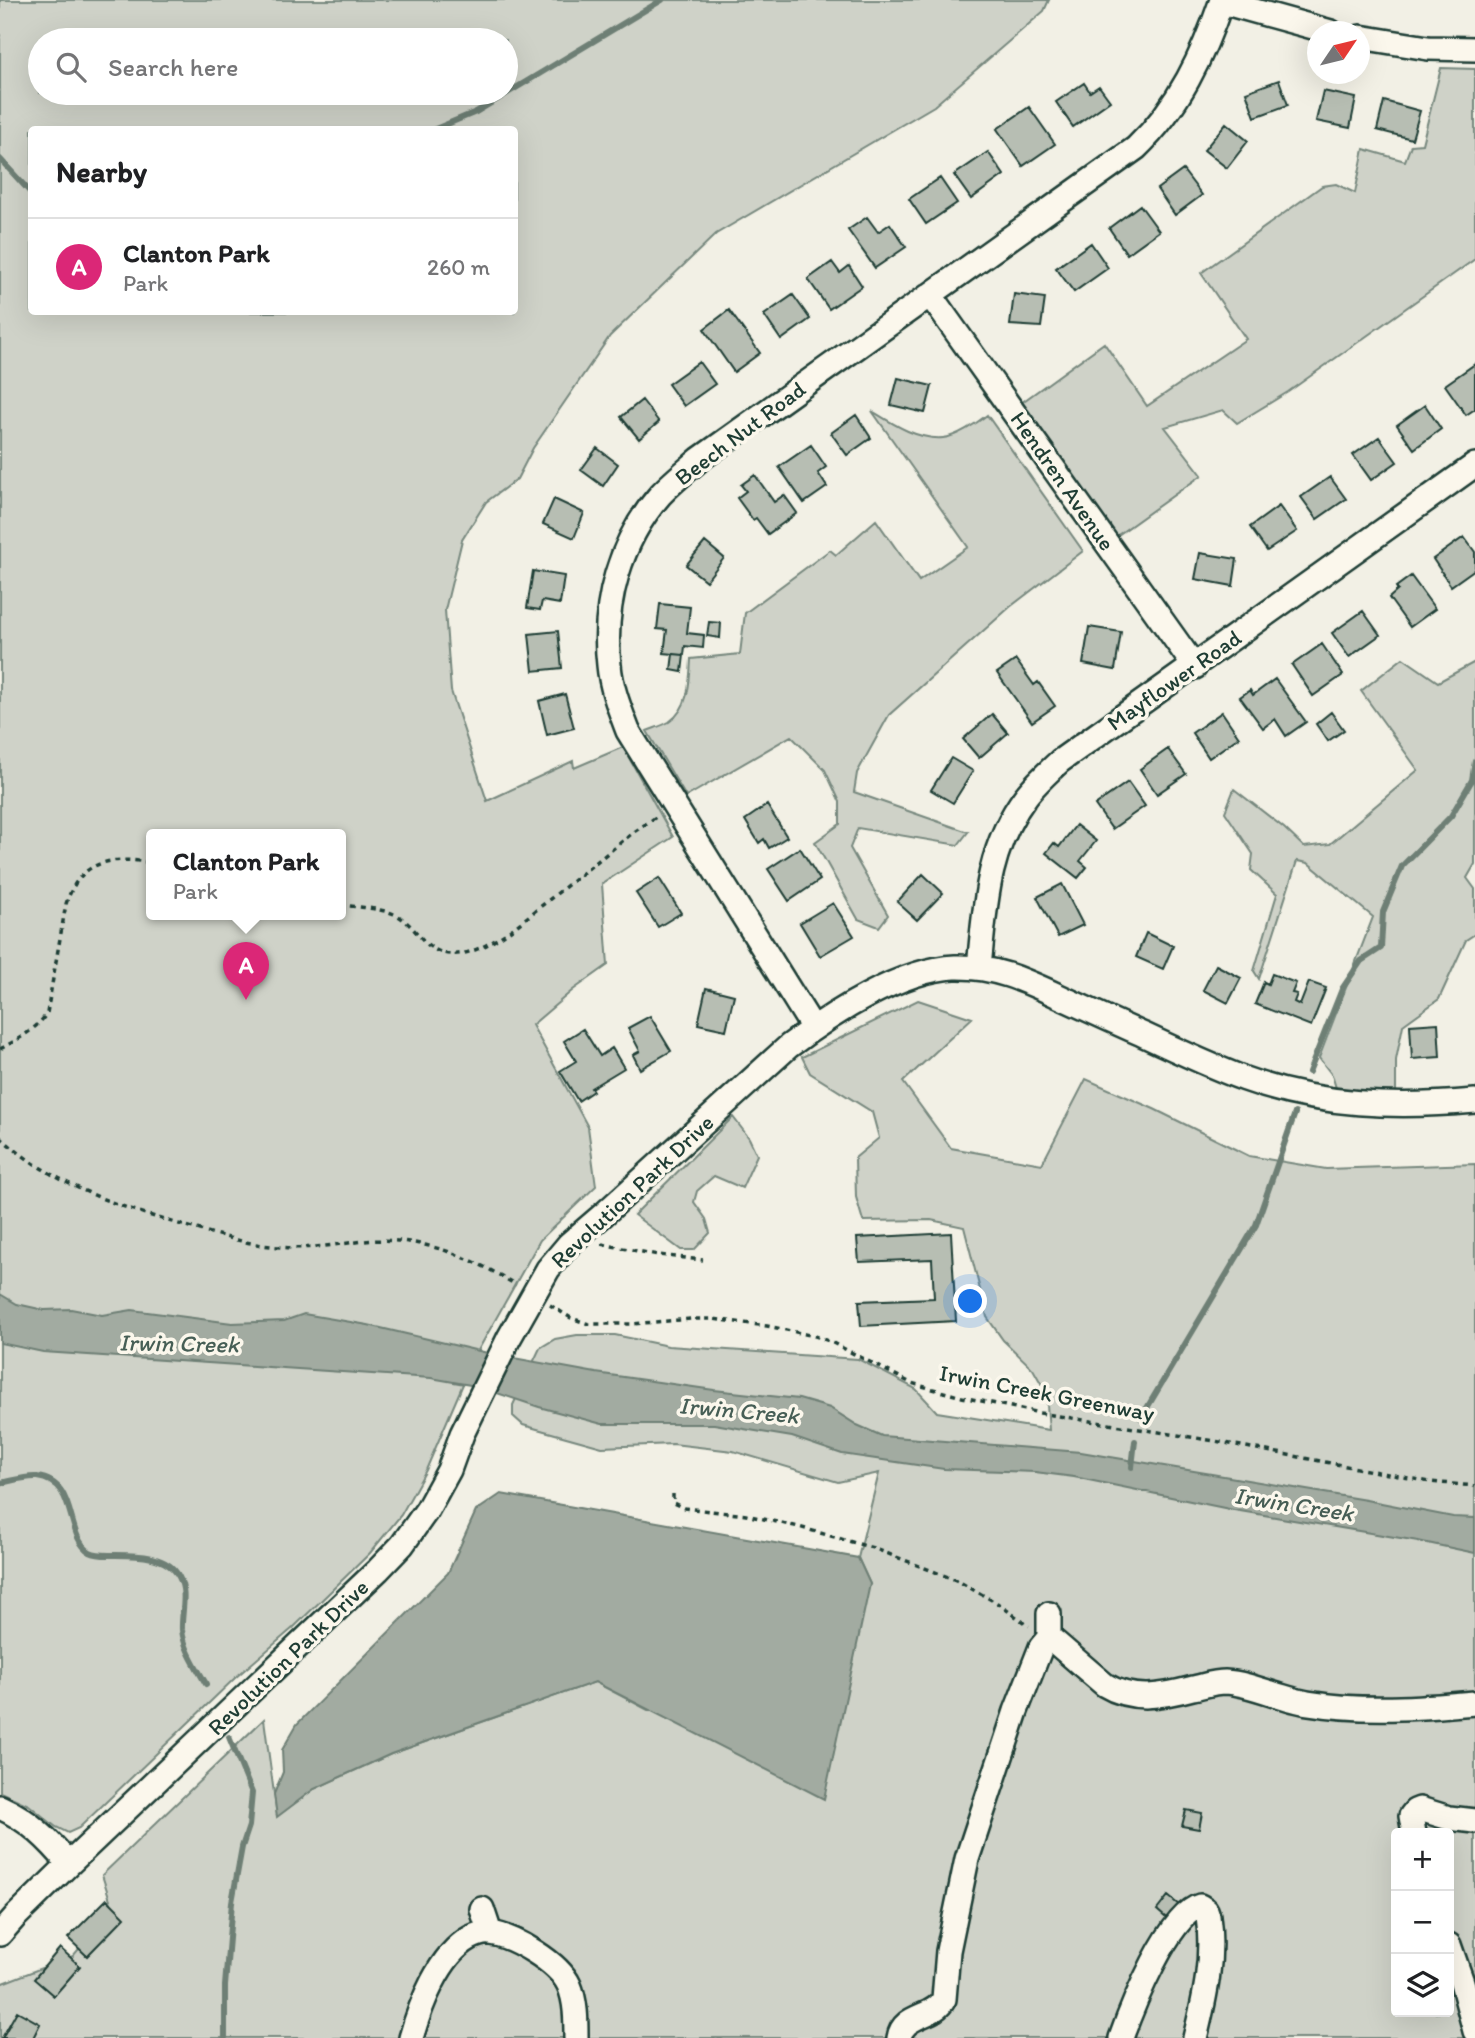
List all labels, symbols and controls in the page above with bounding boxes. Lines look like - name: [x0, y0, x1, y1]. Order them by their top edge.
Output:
- north arrow: [1307, 21, 1370, 84]
- search box: [28, 28, 518, 105]
- icon: search: [52, 48, 90, 86]
- text: Search here: [108, 51, 238, 83]
- text: Nearby: [56, 153, 147, 190]
- text: Clanton Park: [123, 237, 270, 269]
- text: A: [72, 253, 86, 281]
- text: 260 m: [427, 253, 490, 281]
- text: Park: [123, 269, 168, 297]
- street label: Beech Nut Road: [669, 375, 811, 491]
- street label: Hendren Avenue: [1005, 406, 1121, 556]
- street label: Mayflower Road: [1101, 623, 1247, 737]
- popup: [146, 829, 346, 920]
- text: Clanton Park: [173, 845, 319, 877]
- text: Park: [173, 877, 218, 905]
- pin: A: [223, 942, 269, 1000]
- street label: Revolution Park Drive: [545, 1108, 719, 1274]
- your location: [953, 1284, 987, 1318]
- water label: Irwin Creek: [119, 1327, 241, 1359]
- street label: Irwin Creek Greenway: [937, 1358, 1157, 1428]
- water label: Irwin Creek: [678, 1390, 802, 1430]
- water label: Irwin Creek: [1233, 1480, 1357, 1528]
- street label: Revolution Park Drive: [202, 1573, 374, 1741]
- map controls: [1391, 1828, 1454, 2017]
- button: +: [1391, 1828, 1454, 1891]
- button: −: [1391, 1891, 1454, 1954]
- button: layers: [1391, 1954, 1454, 2017]

